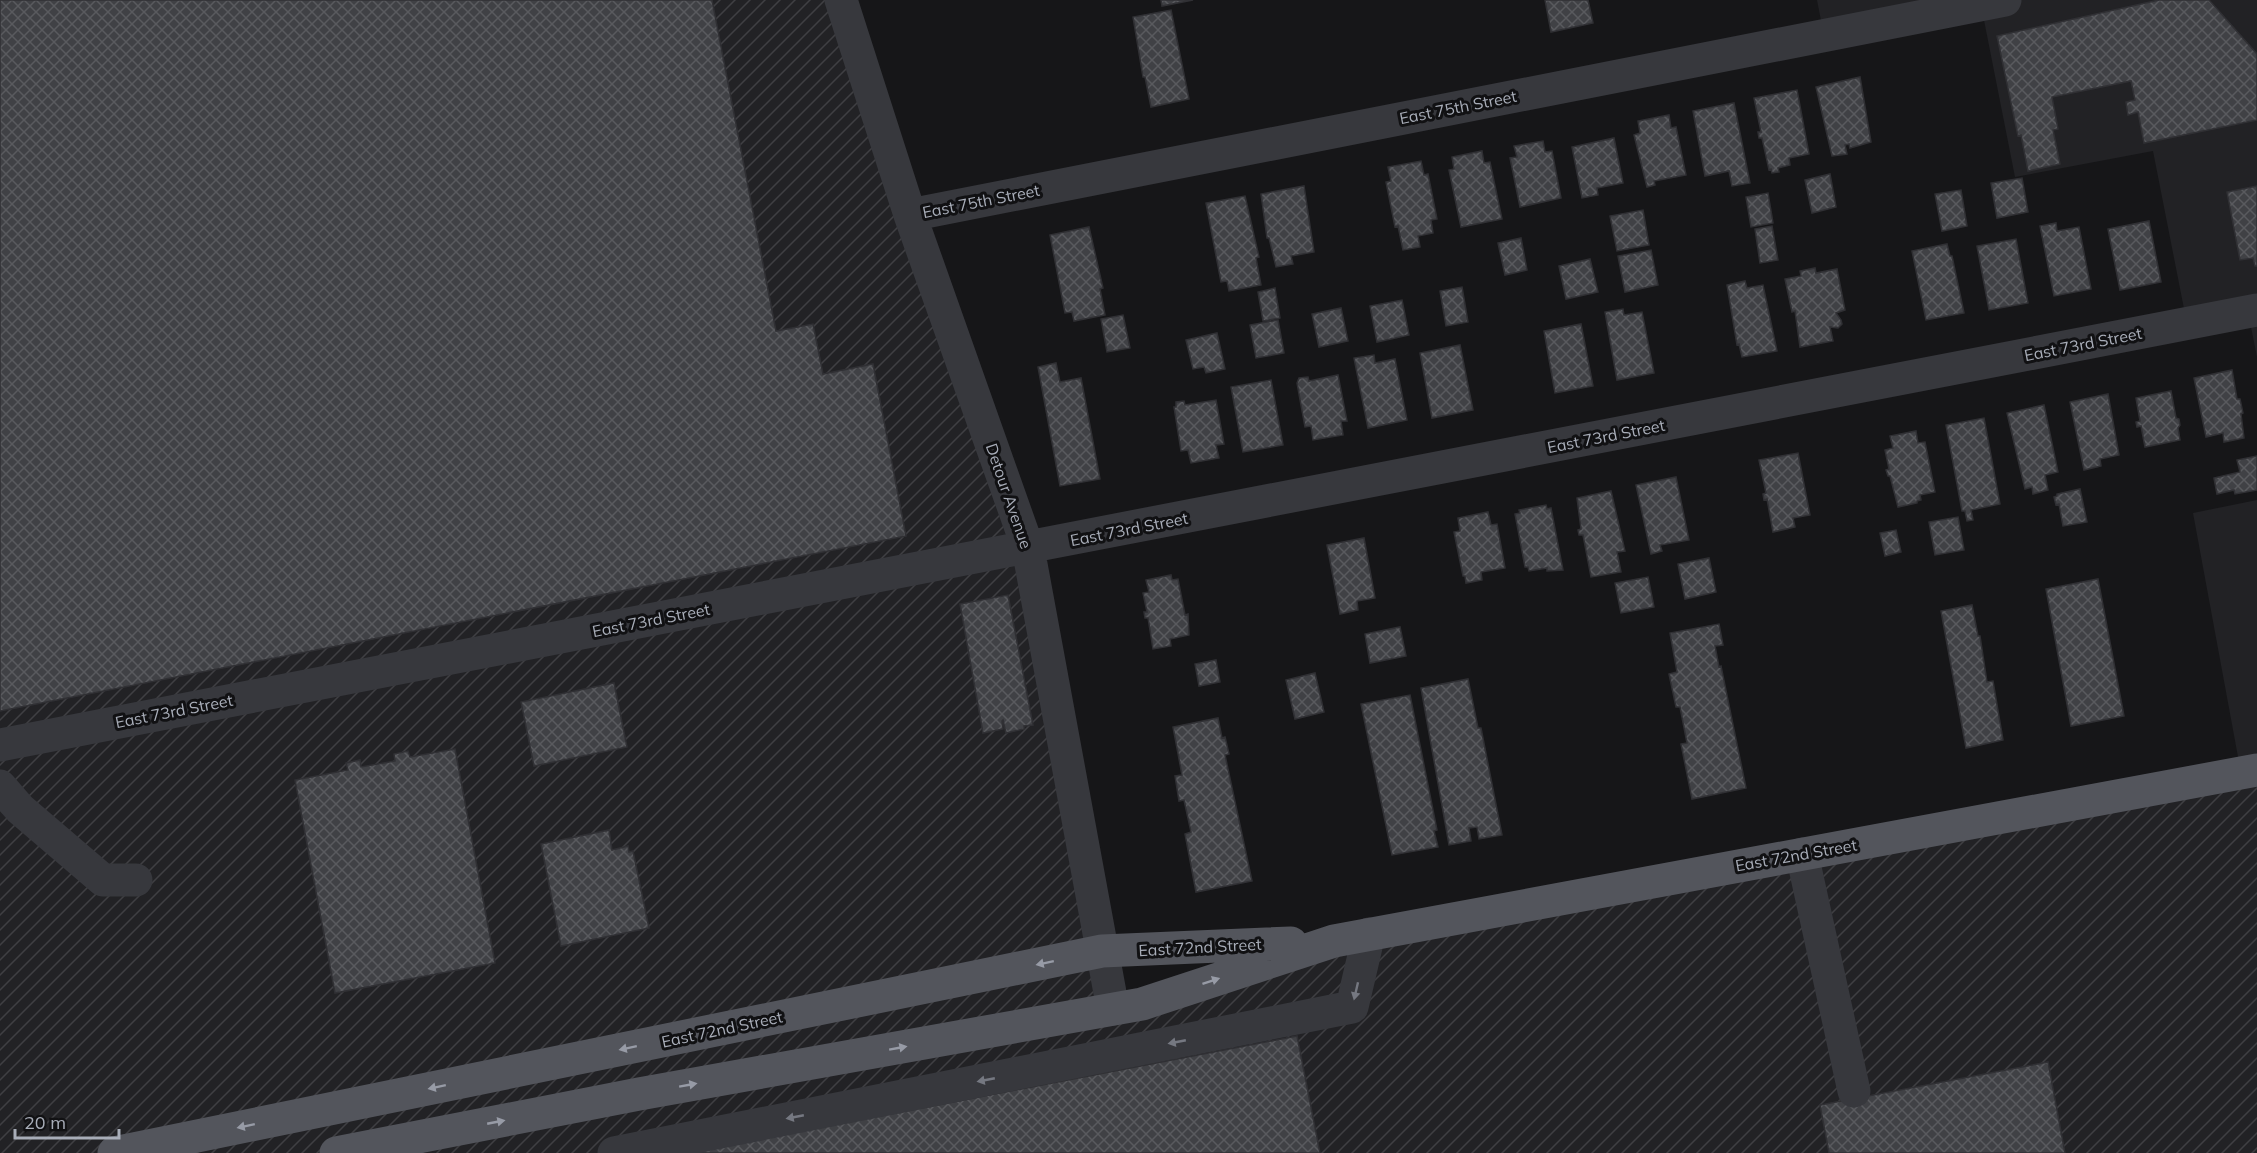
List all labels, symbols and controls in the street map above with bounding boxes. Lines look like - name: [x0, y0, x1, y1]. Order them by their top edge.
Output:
- street label: East 75th Street: [1398, 86, 1519, 128]
- street label: East 75th Street: [921, 180, 1042, 222]
- street label: East 73rd Street: [2022, 323, 2144, 365]
- street label: East 73rd Street: [1545, 415, 1667, 457]
- street label: Detour Avenue: [982, 441, 1036, 551]
- street label: East 73rd Street: [1068, 508, 1190, 550]
- street label: East 73rd Street: [590, 599, 712, 641]
- street label: East 73rd Street: [113, 690, 235, 732]
- street label: East 72nd Street: [1734, 834, 1859, 876]
- street label: East 72nd Street: [1138, 934, 1262, 960]
- one-way arrow: [1035, 959, 1054, 968]
- one-way arrow: [1202, 976, 1220, 985]
- one-way arrow: [1350, 981, 1360, 1000]
- street label: East 72nd Street: [660, 1006, 785, 1052]
- one-way arrow: [1168, 1038, 1187, 1047]
- one-way arrow: [888, 1043, 907, 1052]
- one-way arrow: [619, 1044, 638, 1053]
- one-way arrow: [976, 1076, 995, 1085]
- one-way arrow: [679, 1080, 698, 1089]
- one-way arrow: [428, 1083, 447, 1092]
- scale bar: [15, 1102, 118, 1140]
- text: 20 m: [24, 1111, 66, 1134]
- one-way arrow: [785, 1113, 804, 1122]
- one-way arrow: [487, 1117, 506, 1126]
- one-way arrow: [236, 1122, 255, 1131]

